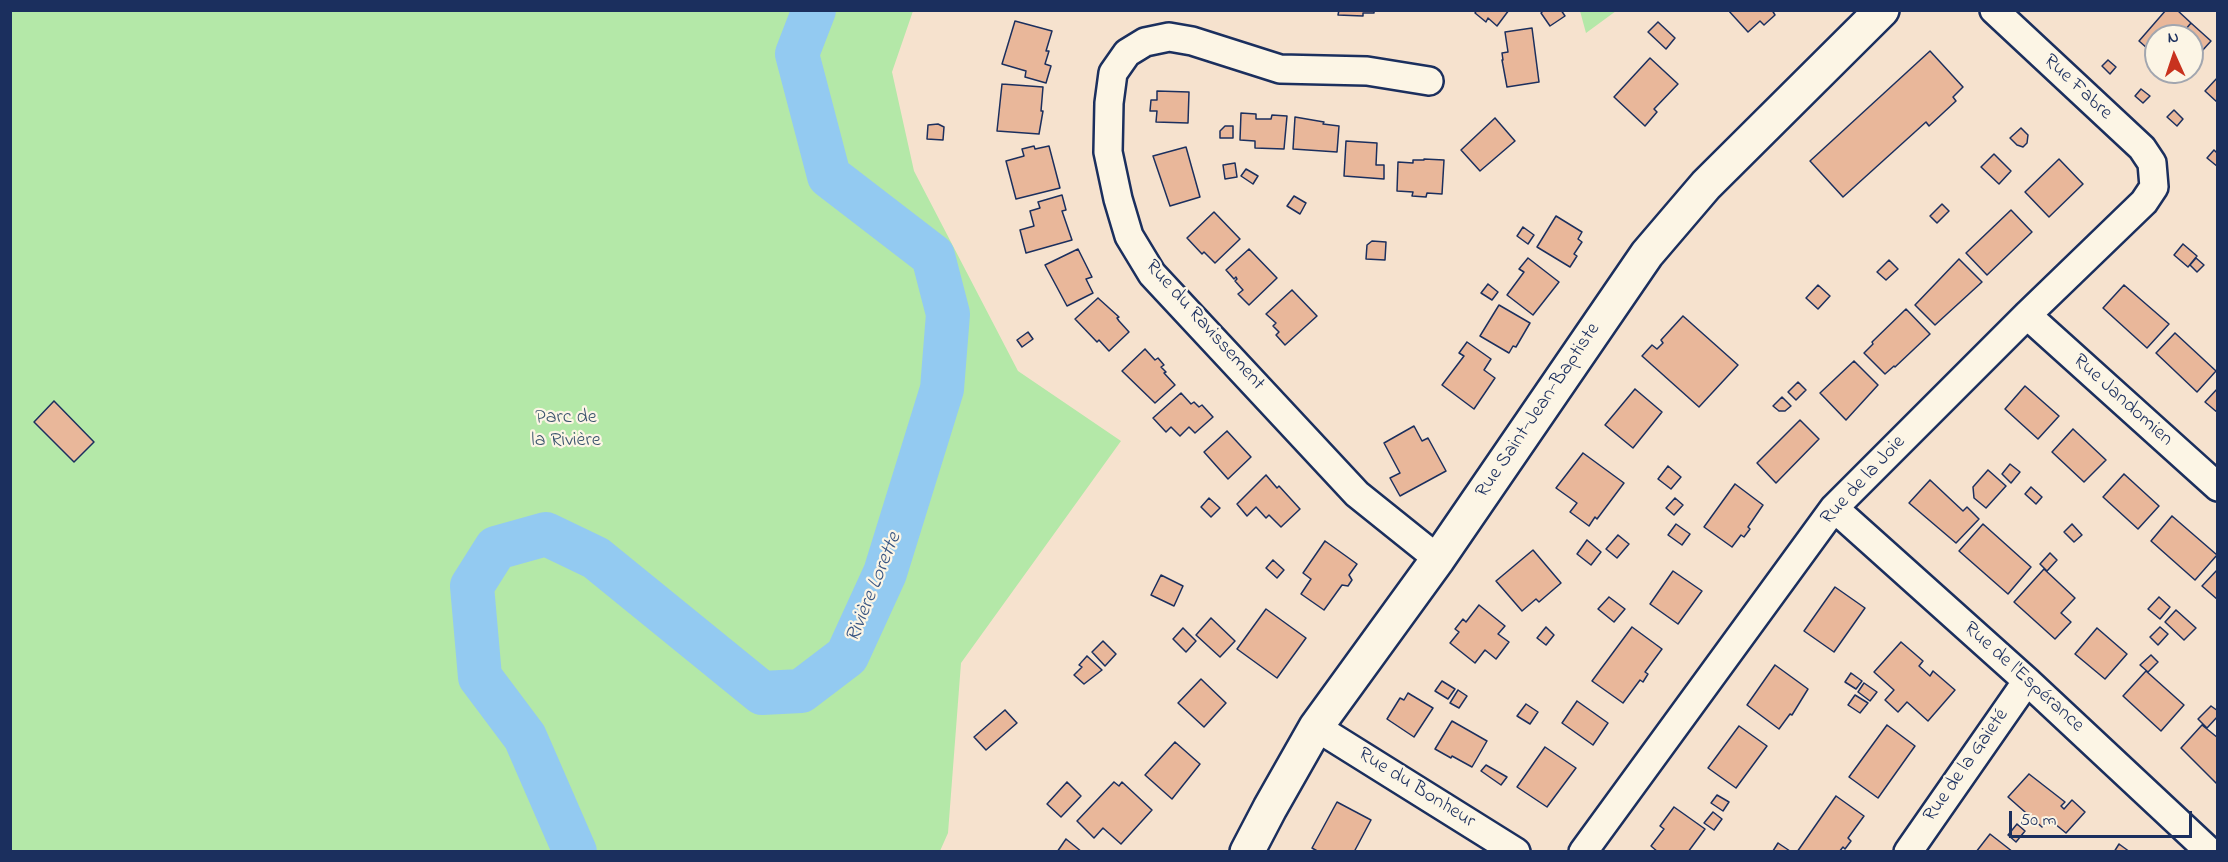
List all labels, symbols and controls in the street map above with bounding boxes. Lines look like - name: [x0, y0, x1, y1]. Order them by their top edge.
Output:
- north arrow: [2144, 24, 2204, 84]
- text: N: [2167, 26, 2179, 50]
- street label: Rue Fabre: [2037, 50, 2117, 126]
- street label: Rue du Ravissement: [1139, 256, 1269, 396]
- street label: Rue Saint-Jean-Baptiste: [1471, 319, 1607, 503]
- street label: Rue Jandomien: [2067, 350, 2177, 452]
- park label: Parc de la Rivière: [531, 407, 601, 454]
- street label: Rue de la Joie: [1817, 431, 1911, 531]
- water label: Rivière Lorette: [842, 530, 908, 646]
- street label: Rue de l'Espérance: [1958, 618, 2088, 738]
- street label: Rue de la Gaieté: [1919, 705, 2015, 827]
- street label: Rue du Bonheur: [1353, 743, 1479, 835]
- scale bar: [2012, 799, 2195, 837]
- text: 50 m: [2020, 808, 2057, 834]

